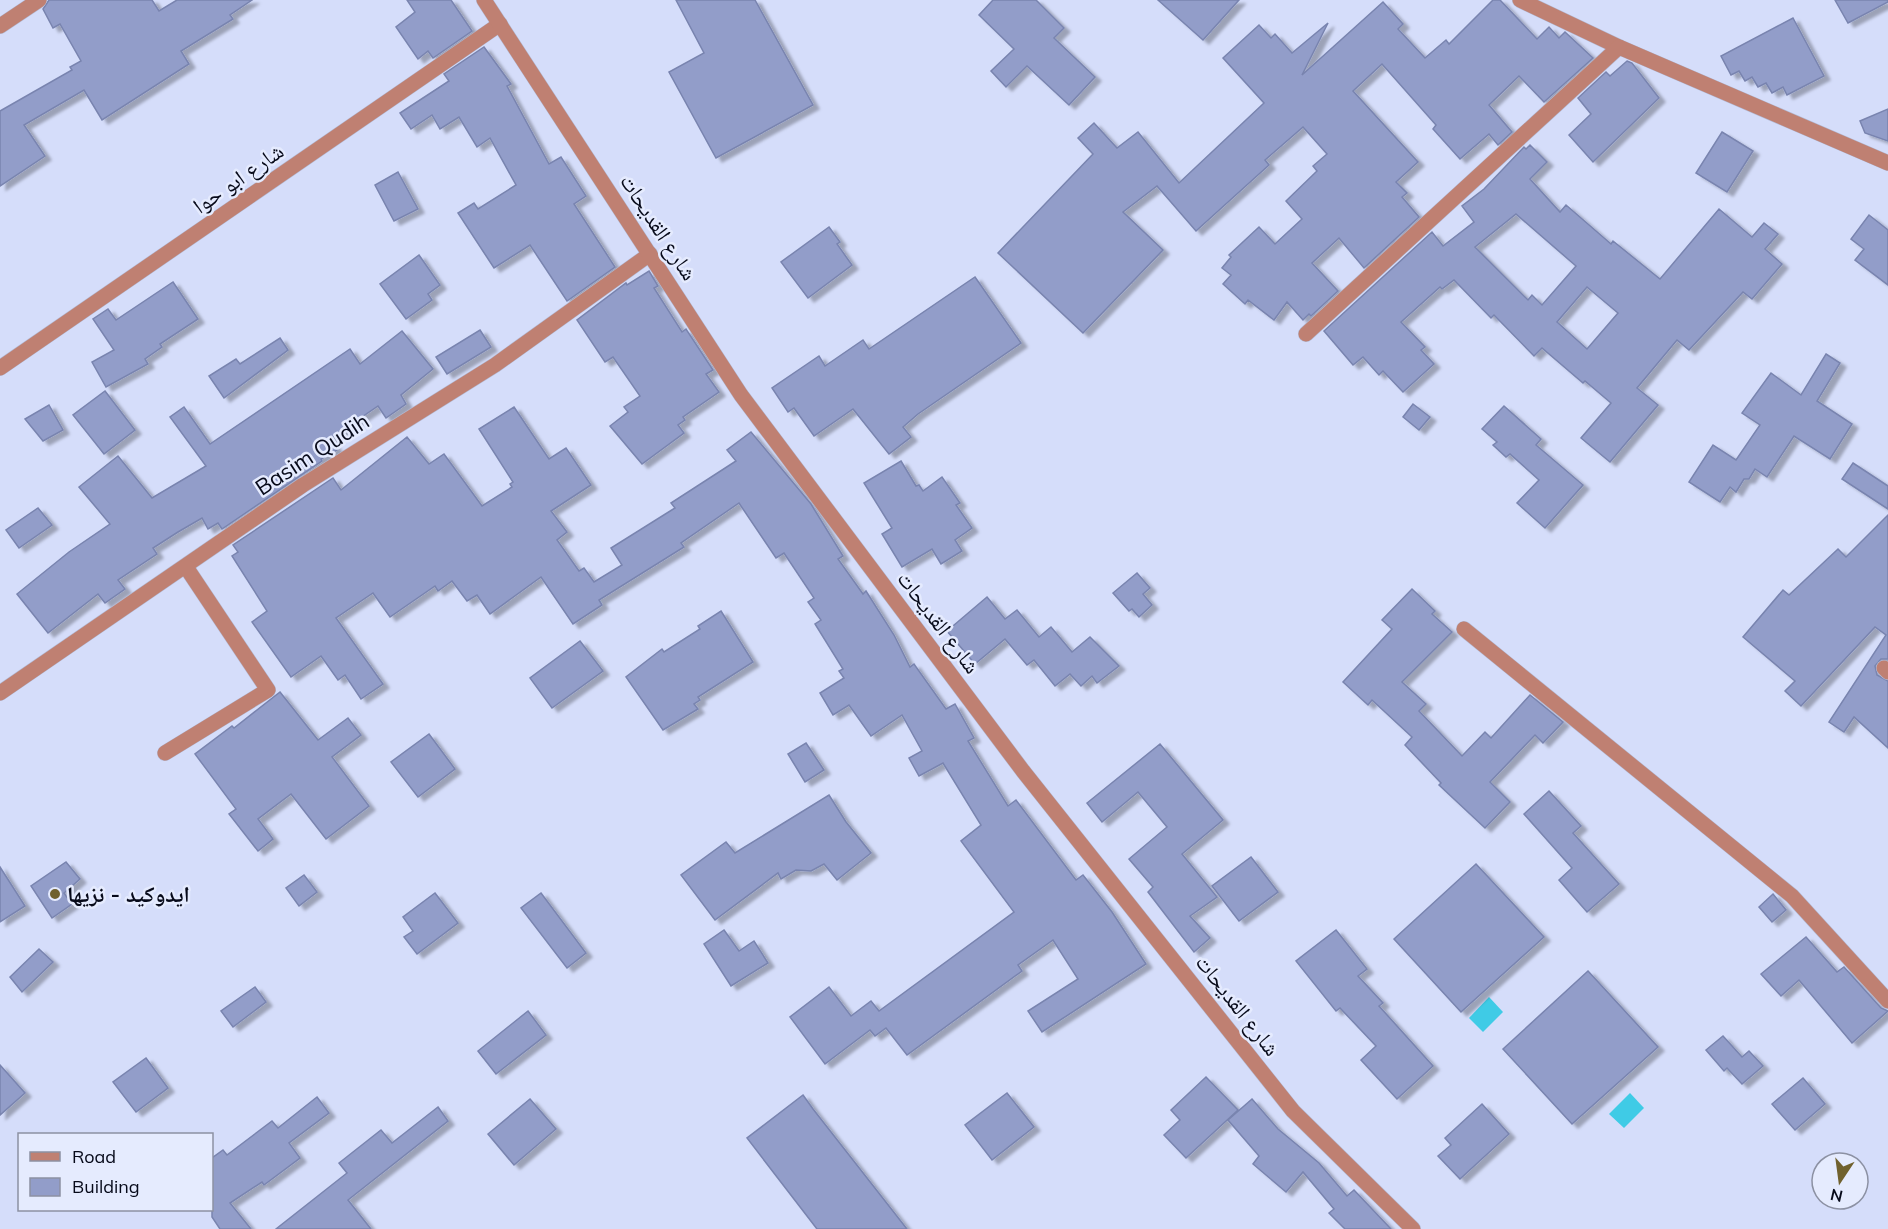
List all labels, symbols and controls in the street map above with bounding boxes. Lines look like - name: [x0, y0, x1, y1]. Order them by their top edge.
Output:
- street label: شارع ابو حوا: [187, 137, 289, 219]
- street label: شارع القديحات: [614, 169, 704, 285]
- street label: Basim Qudih: [250, 407, 374, 501]
- street label: شارع القديحات: [891, 565, 987, 679]
- place label: ايدوكيد - نزيها: [67, 880, 190, 908]
- marker: ايدوكيد - نزيها: [48, 887, 62, 901]
- street label: شارع القديحات: [1190, 949, 1286, 1061]
- legend: [18, 1133, 213, 1211]
- text: Road: [72, 1145, 116, 1168]
- north arrow: [1810, 1151, 1870, 1211]
- text: Building: [72, 1175, 140, 1198]
- text: N: [1828, 1185, 1845, 1207]

